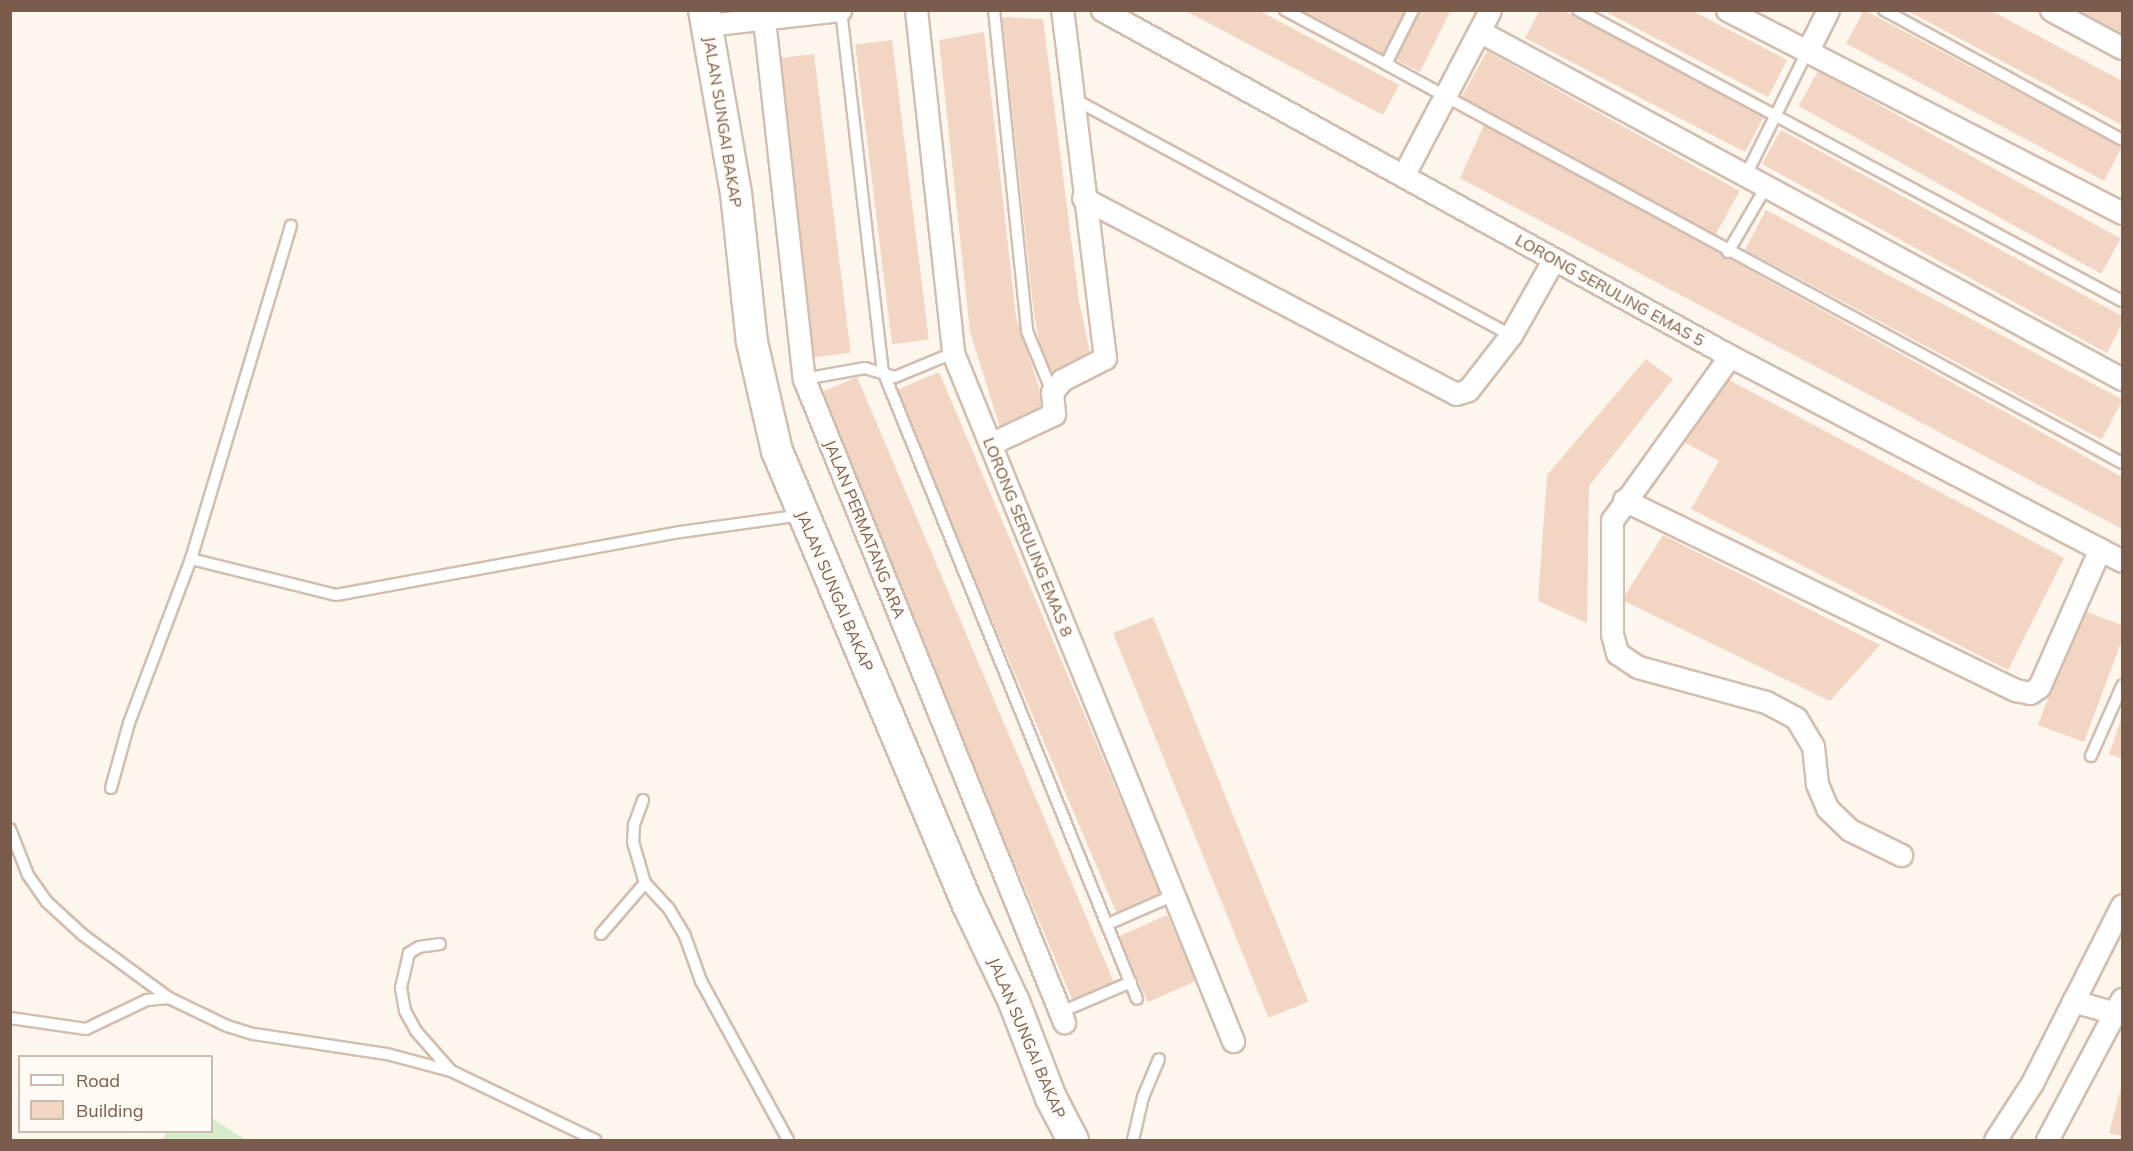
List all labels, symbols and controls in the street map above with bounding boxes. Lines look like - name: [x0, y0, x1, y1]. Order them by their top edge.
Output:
- street label: JALAN SUNGAI BAKAP: [700, 35, 746, 209]
- street label: LORONG SERULING EMAS 5: [1512, 230, 1708, 350]
- street label: LORONG SERULING EMAS 8: [979, 435, 1077, 639]
- street label: JALAN PERMATANG ARA: [820, 437, 910, 621]
- street label: JALAN SUNGAI BAKAP: [792, 508, 878, 674]
- street label: JALAN SUNGAI BAKAP: [984, 955, 1070, 1121]
- legend: [18, 1055, 213, 1133]
- text: Road: [76, 1069, 120, 1092]
- text: Building: [76, 1099, 144, 1122]

